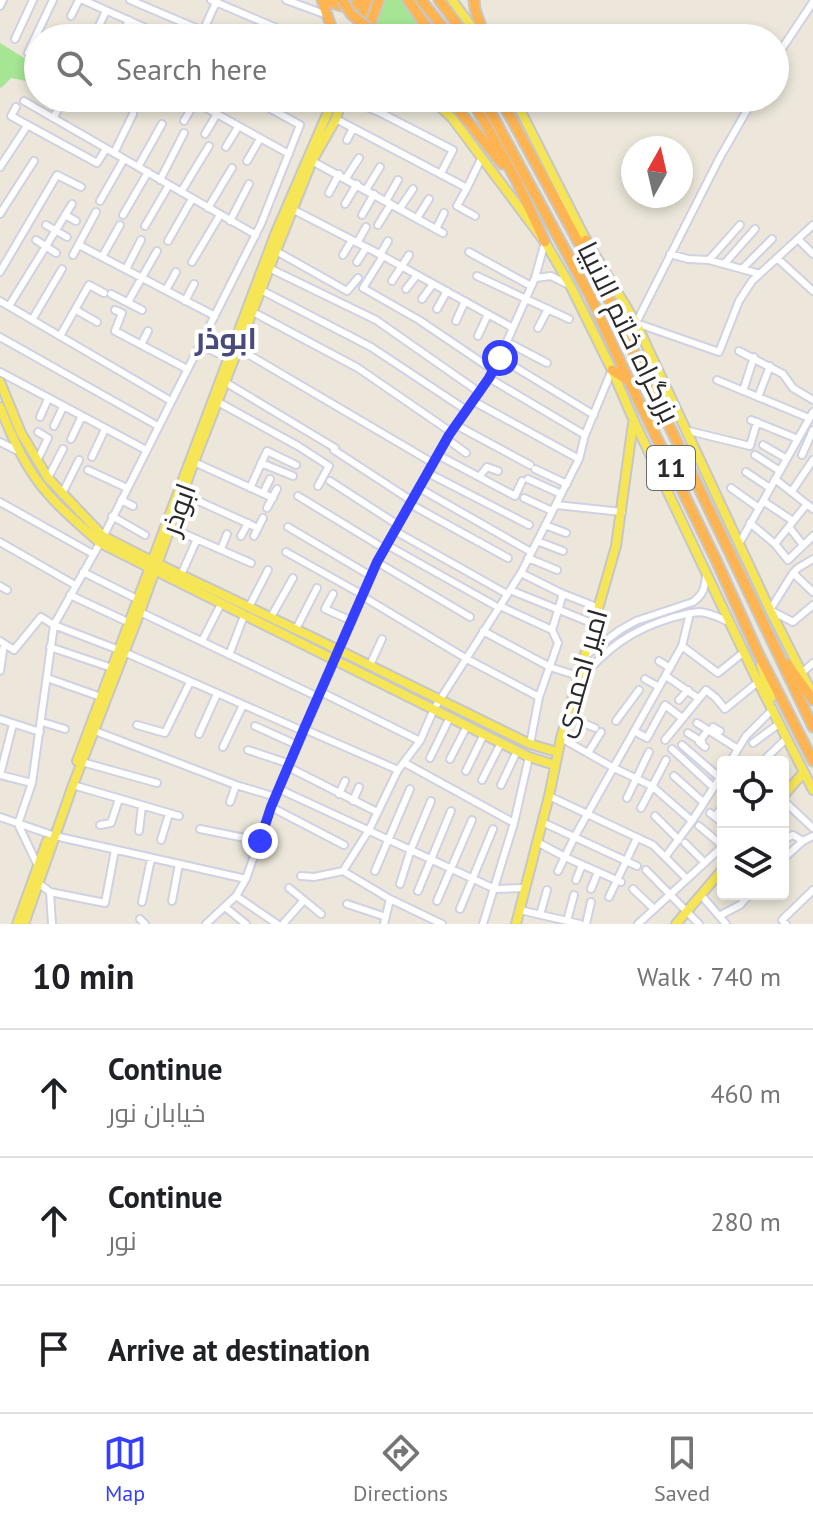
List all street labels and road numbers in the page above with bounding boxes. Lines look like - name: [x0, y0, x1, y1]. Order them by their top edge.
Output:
- street label: بزرگراه خاتم الانبیا: [568, 235, 689, 429]
- road number: 11: [647, 446, 695, 490]
- street label: ابوذر: [151, 478, 204, 542]
- street label: امیر احمدی: [544, 604, 615, 741]

